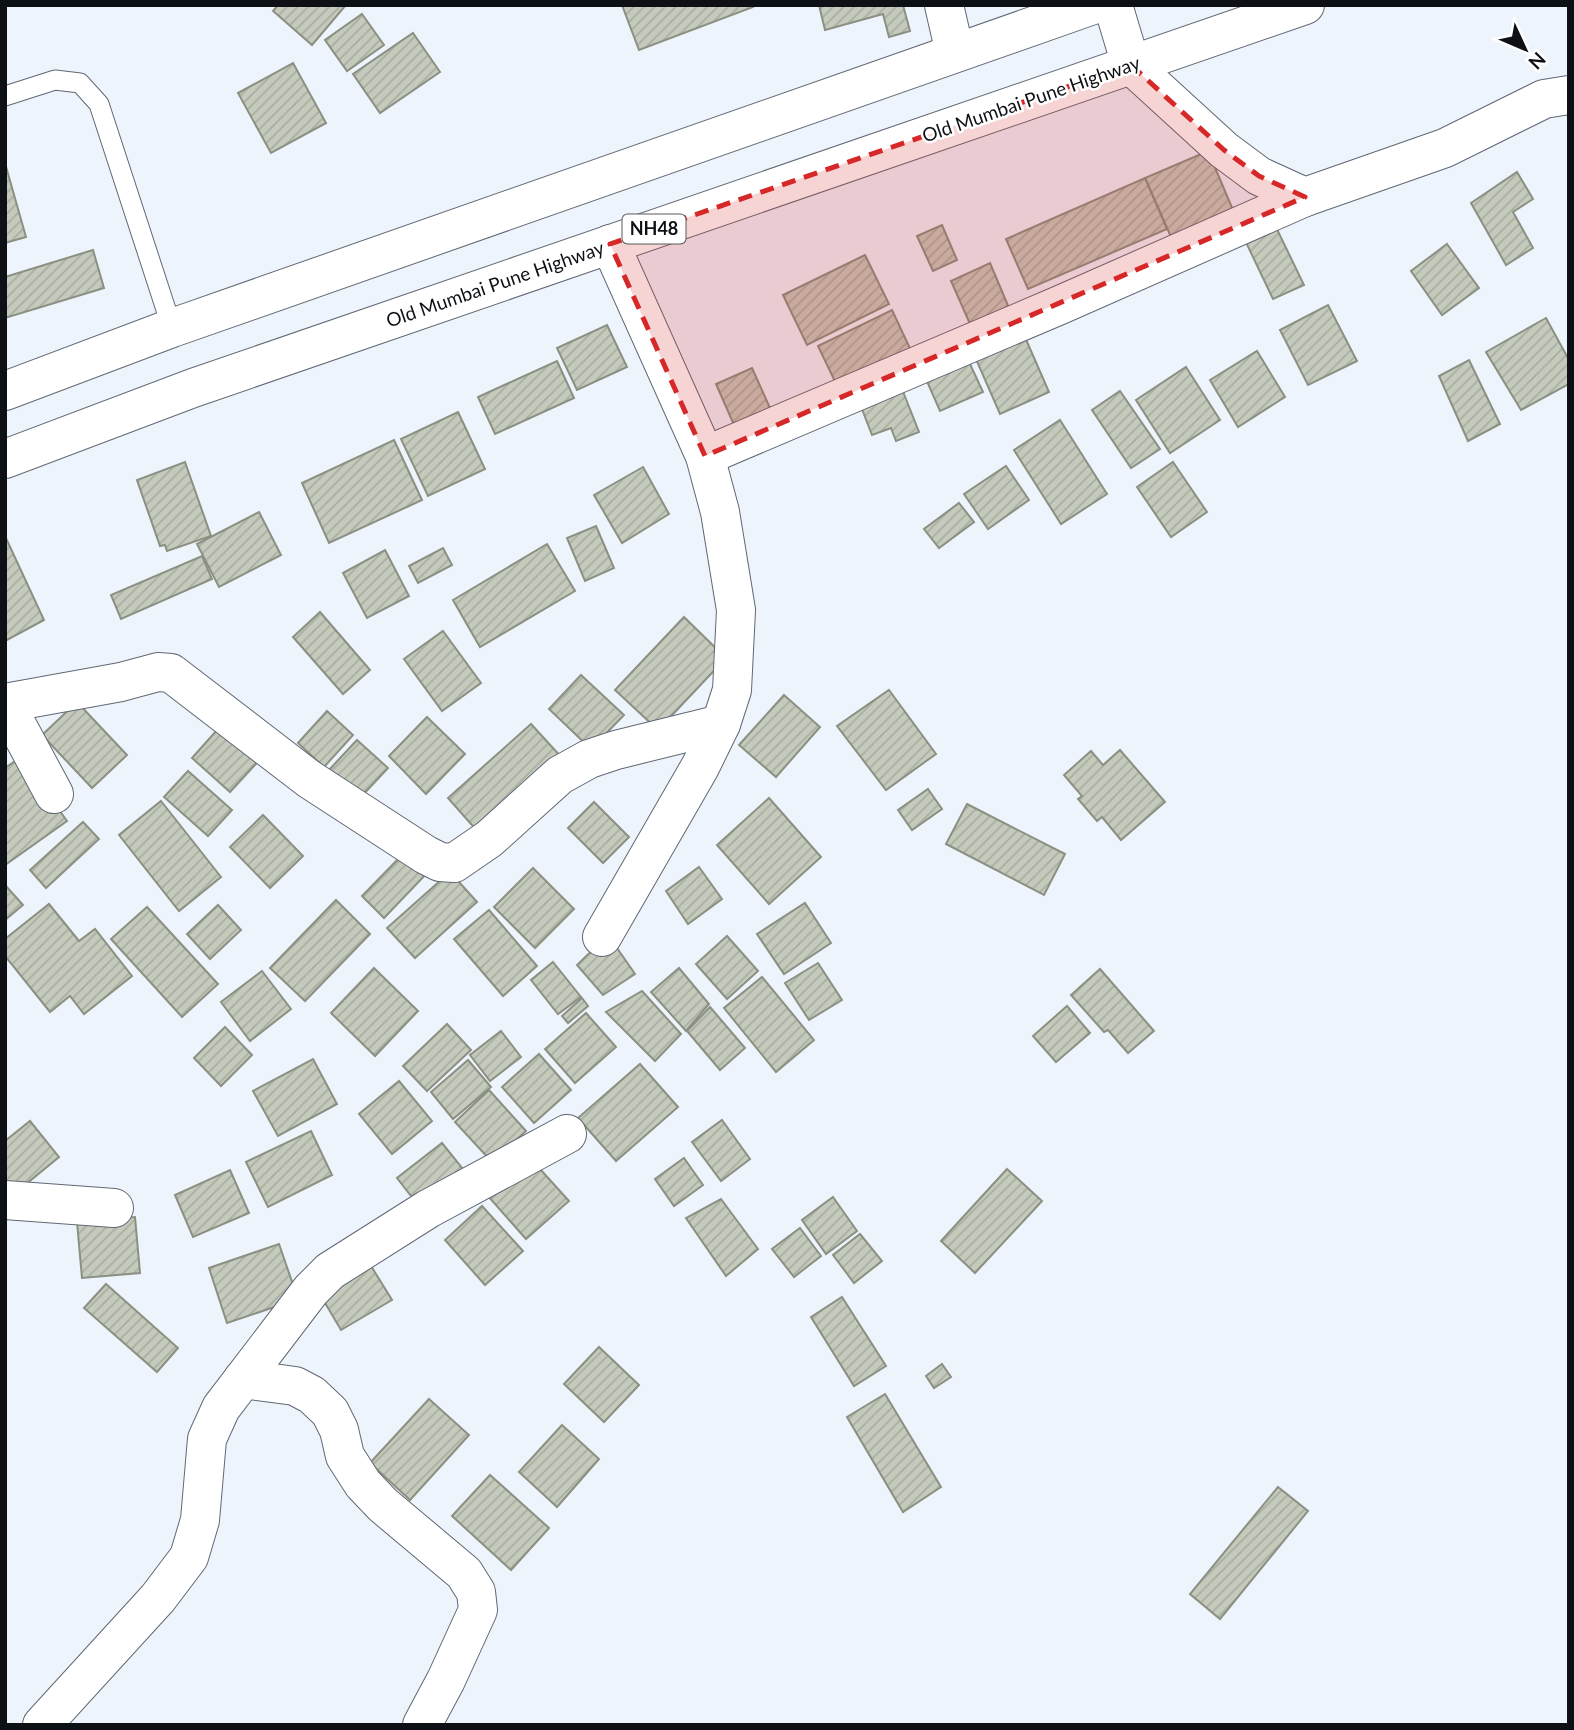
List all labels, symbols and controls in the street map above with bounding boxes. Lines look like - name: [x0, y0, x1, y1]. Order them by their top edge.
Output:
- north arrow: [1490, 14, 1560, 84]
- text: N: [1524, 48, 1551, 74]
- street label: Old Mumbai Pune Highway: [919, 50, 1143, 147]
- road number: NH48: [622, 214, 686, 244]
- street label: Old Mumbai Pune Highway: [383, 235, 607, 332]

